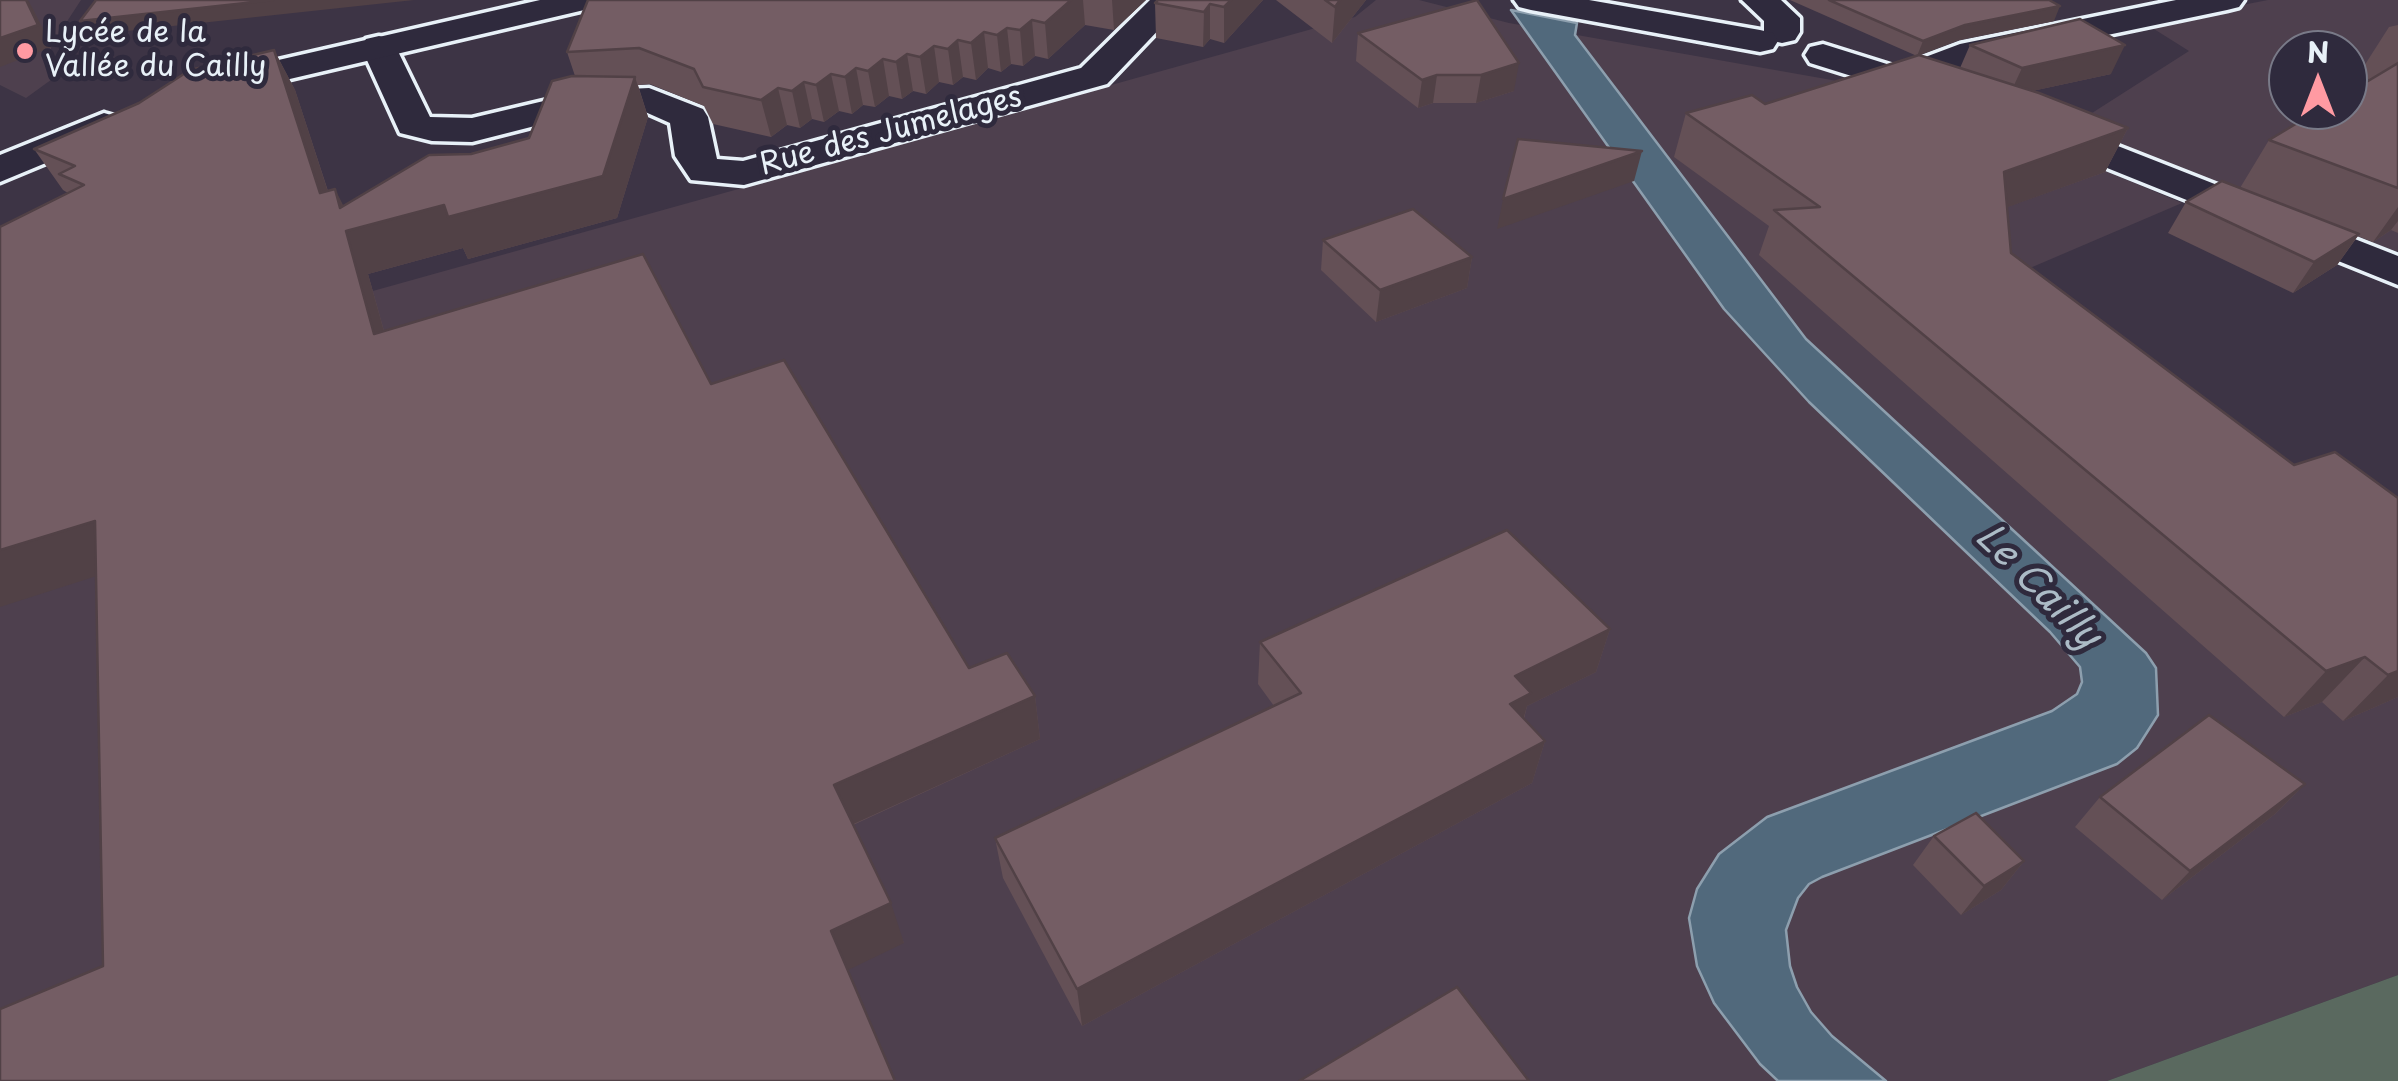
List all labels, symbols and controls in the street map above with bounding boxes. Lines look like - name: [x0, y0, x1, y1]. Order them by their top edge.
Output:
- place label: Lycée de la Vallée du Cailly: [45, 16, 266, 86]
- north arrow: [2268, 30, 2368, 130]
- text: N: [2307, 30, 2329, 73]
- marker: Lycée de la Vallée du Cailly: [14, 40, 36, 62]
- street label: Rue des Jumelages: [756, 80, 1026, 184]
- water label: Le Cailly: [1965, 515, 2109, 659]

